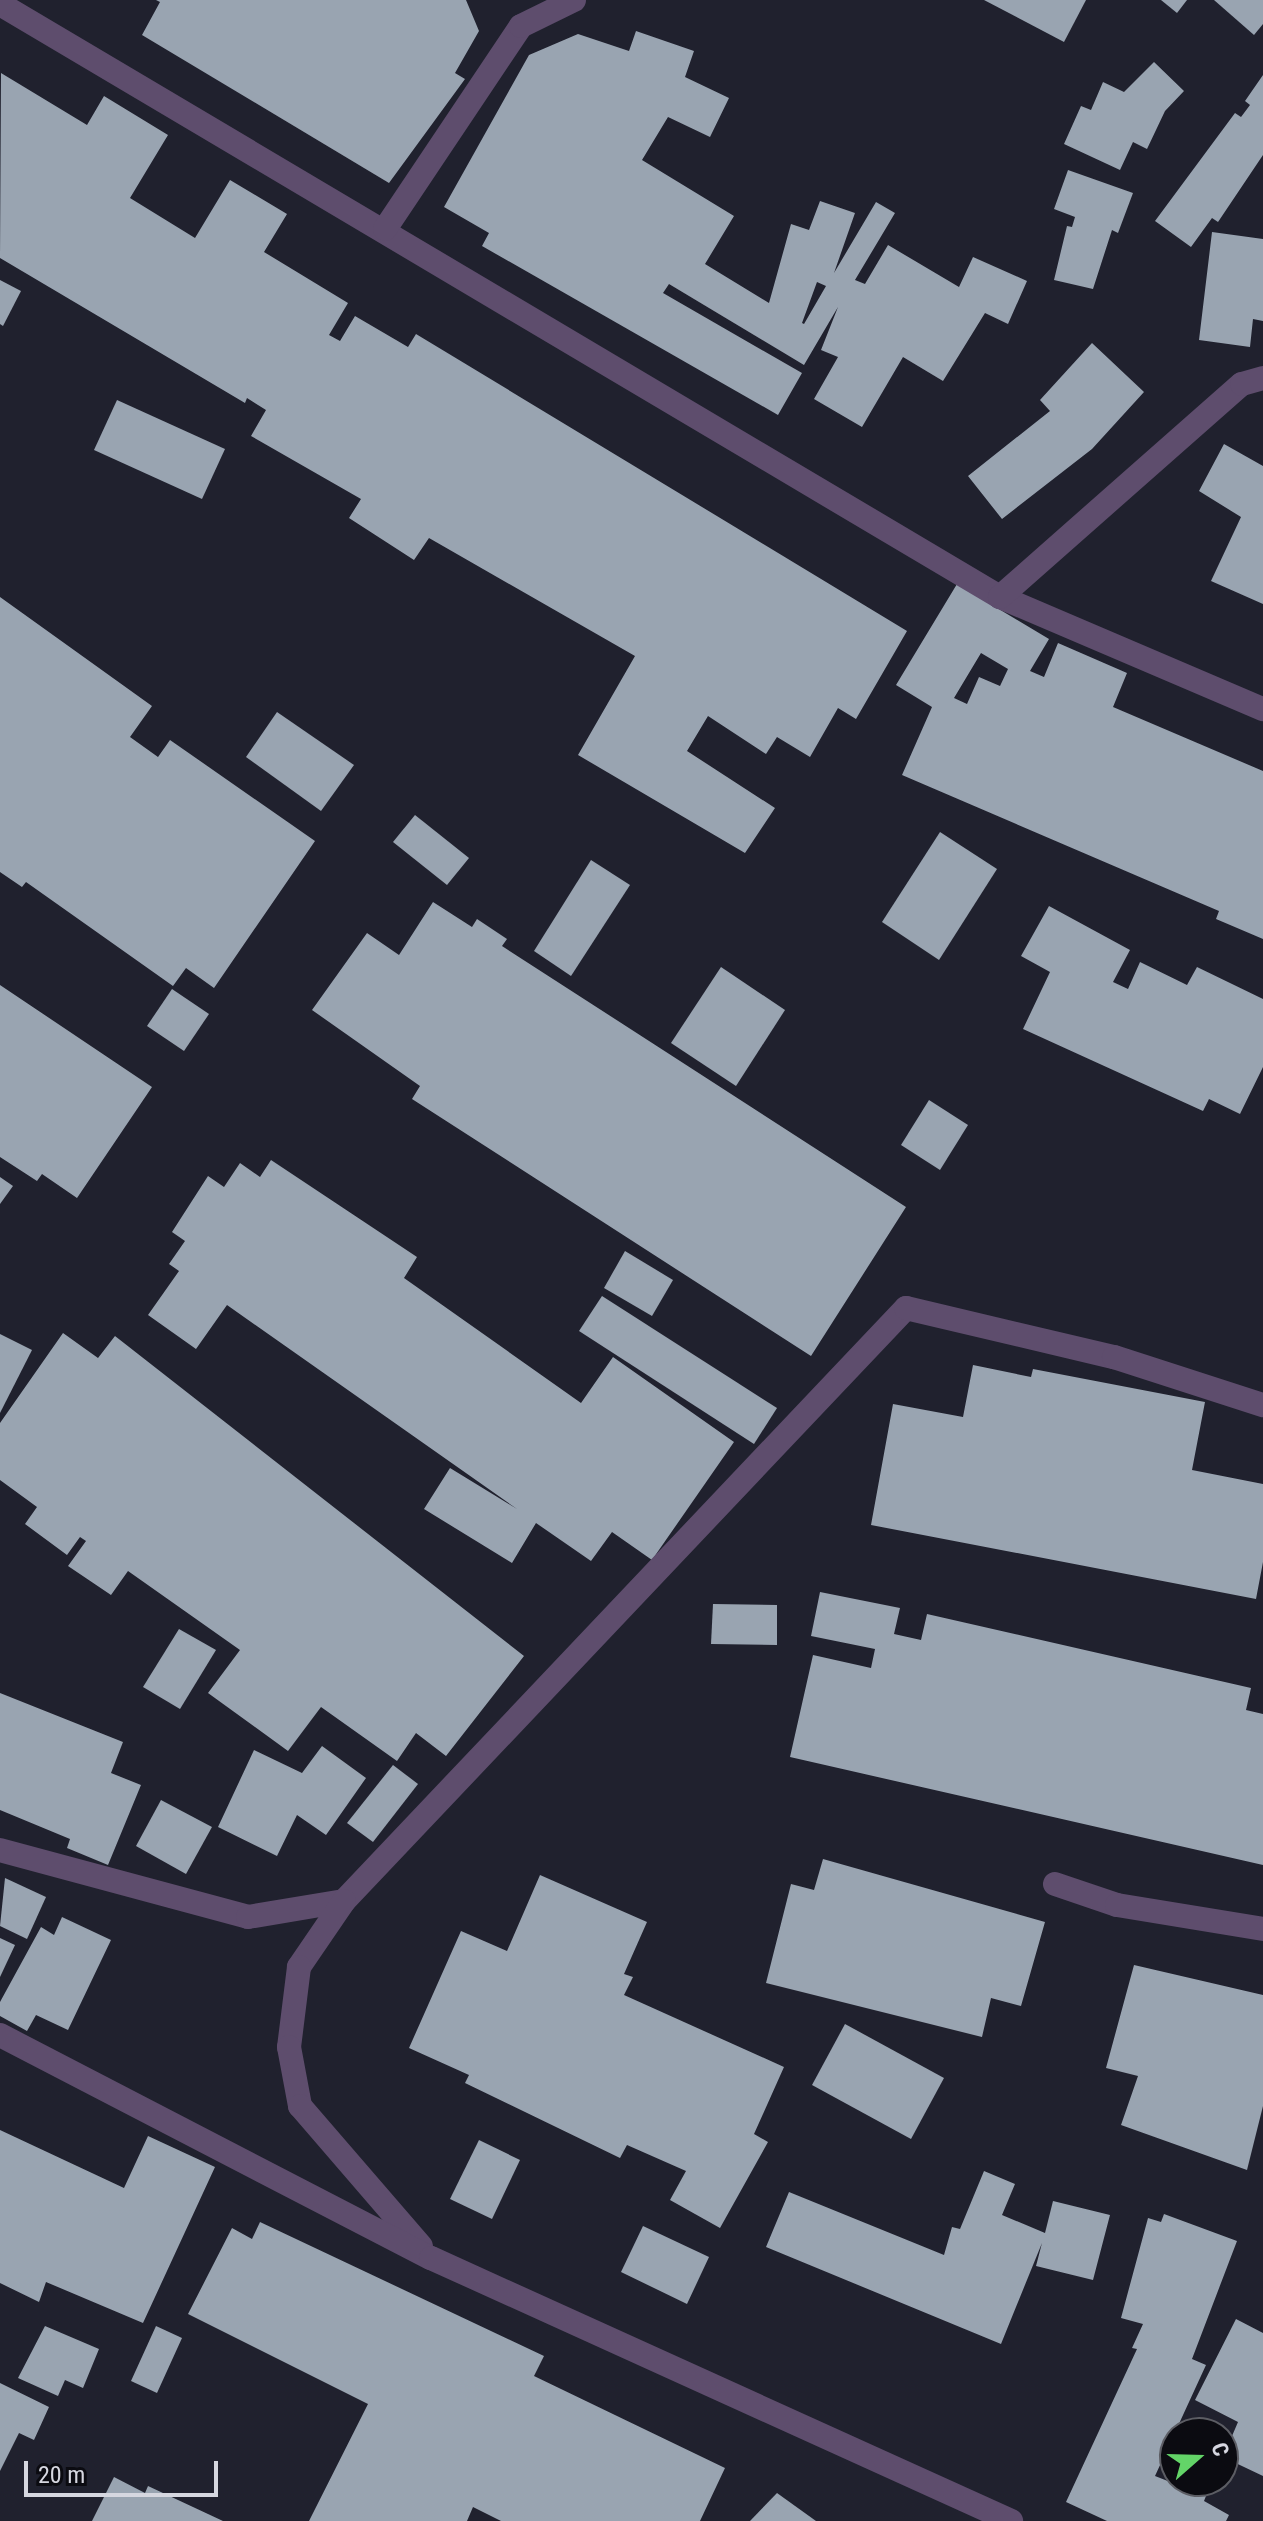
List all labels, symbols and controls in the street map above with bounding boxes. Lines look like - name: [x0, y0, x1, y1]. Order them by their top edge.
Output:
- north arrow: [1159, 2417, 1239, 2497]
- text: С: [1206, 2439, 1234, 2459]
- scale bar: [28, 2445, 222, 2495]
- text: 20 m: [38, 2461, 85, 2489]

